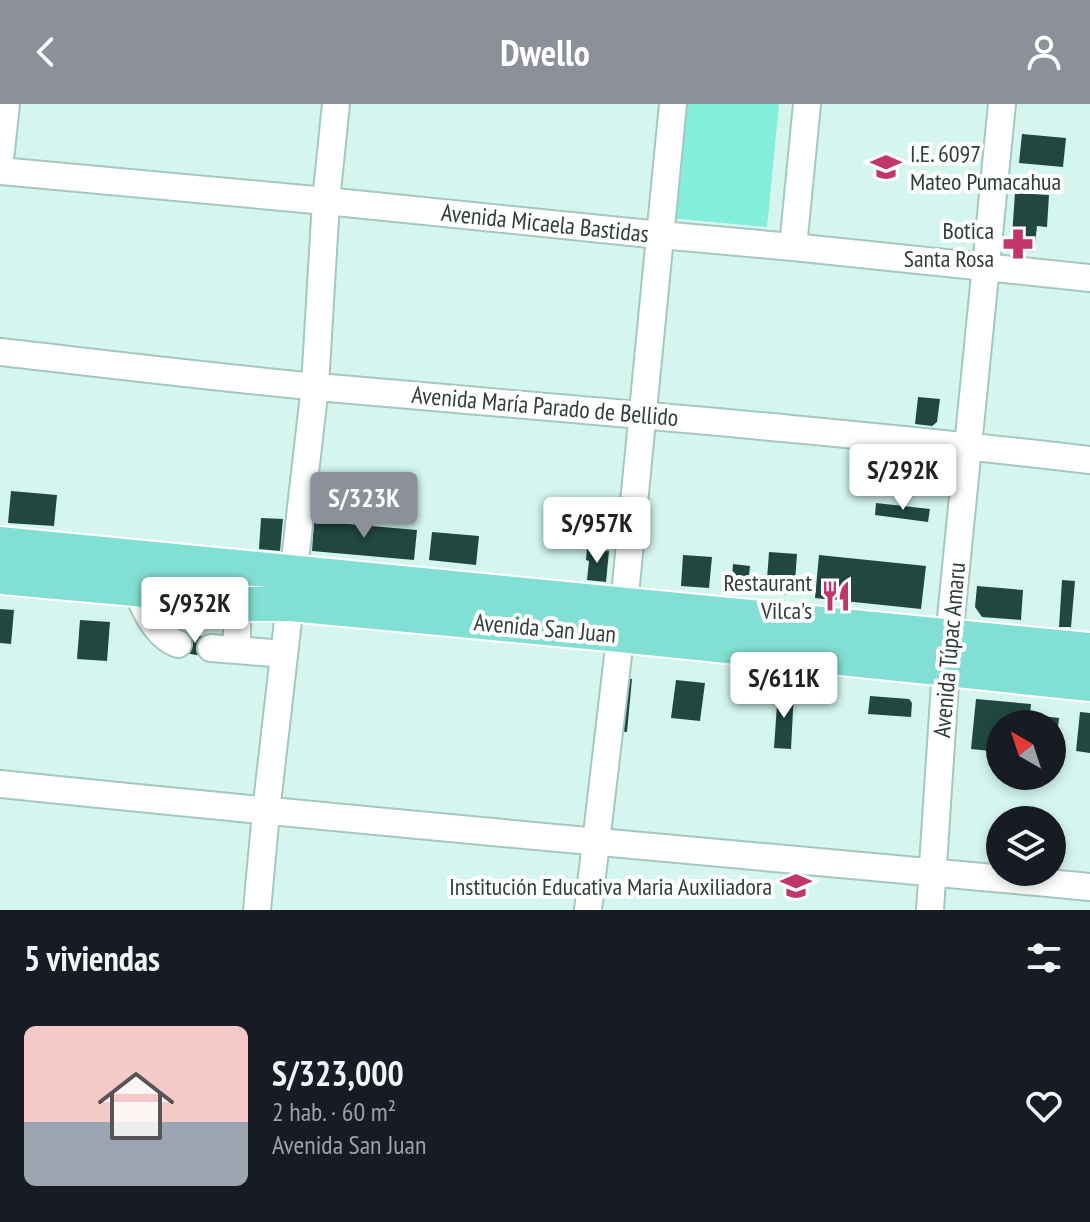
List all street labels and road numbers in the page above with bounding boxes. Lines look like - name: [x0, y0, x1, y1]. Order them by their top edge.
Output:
- street label: Avenida Micaela Bastidas: [440, 197, 650, 249]
- street label: Avenida María Parado de Bellido: [410, 379, 680, 433]
- street label: Avenida Túpac Amaru: [926, 561, 972, 739]
- street label: Avenida San Juan: [473, 606, 617, 650]

